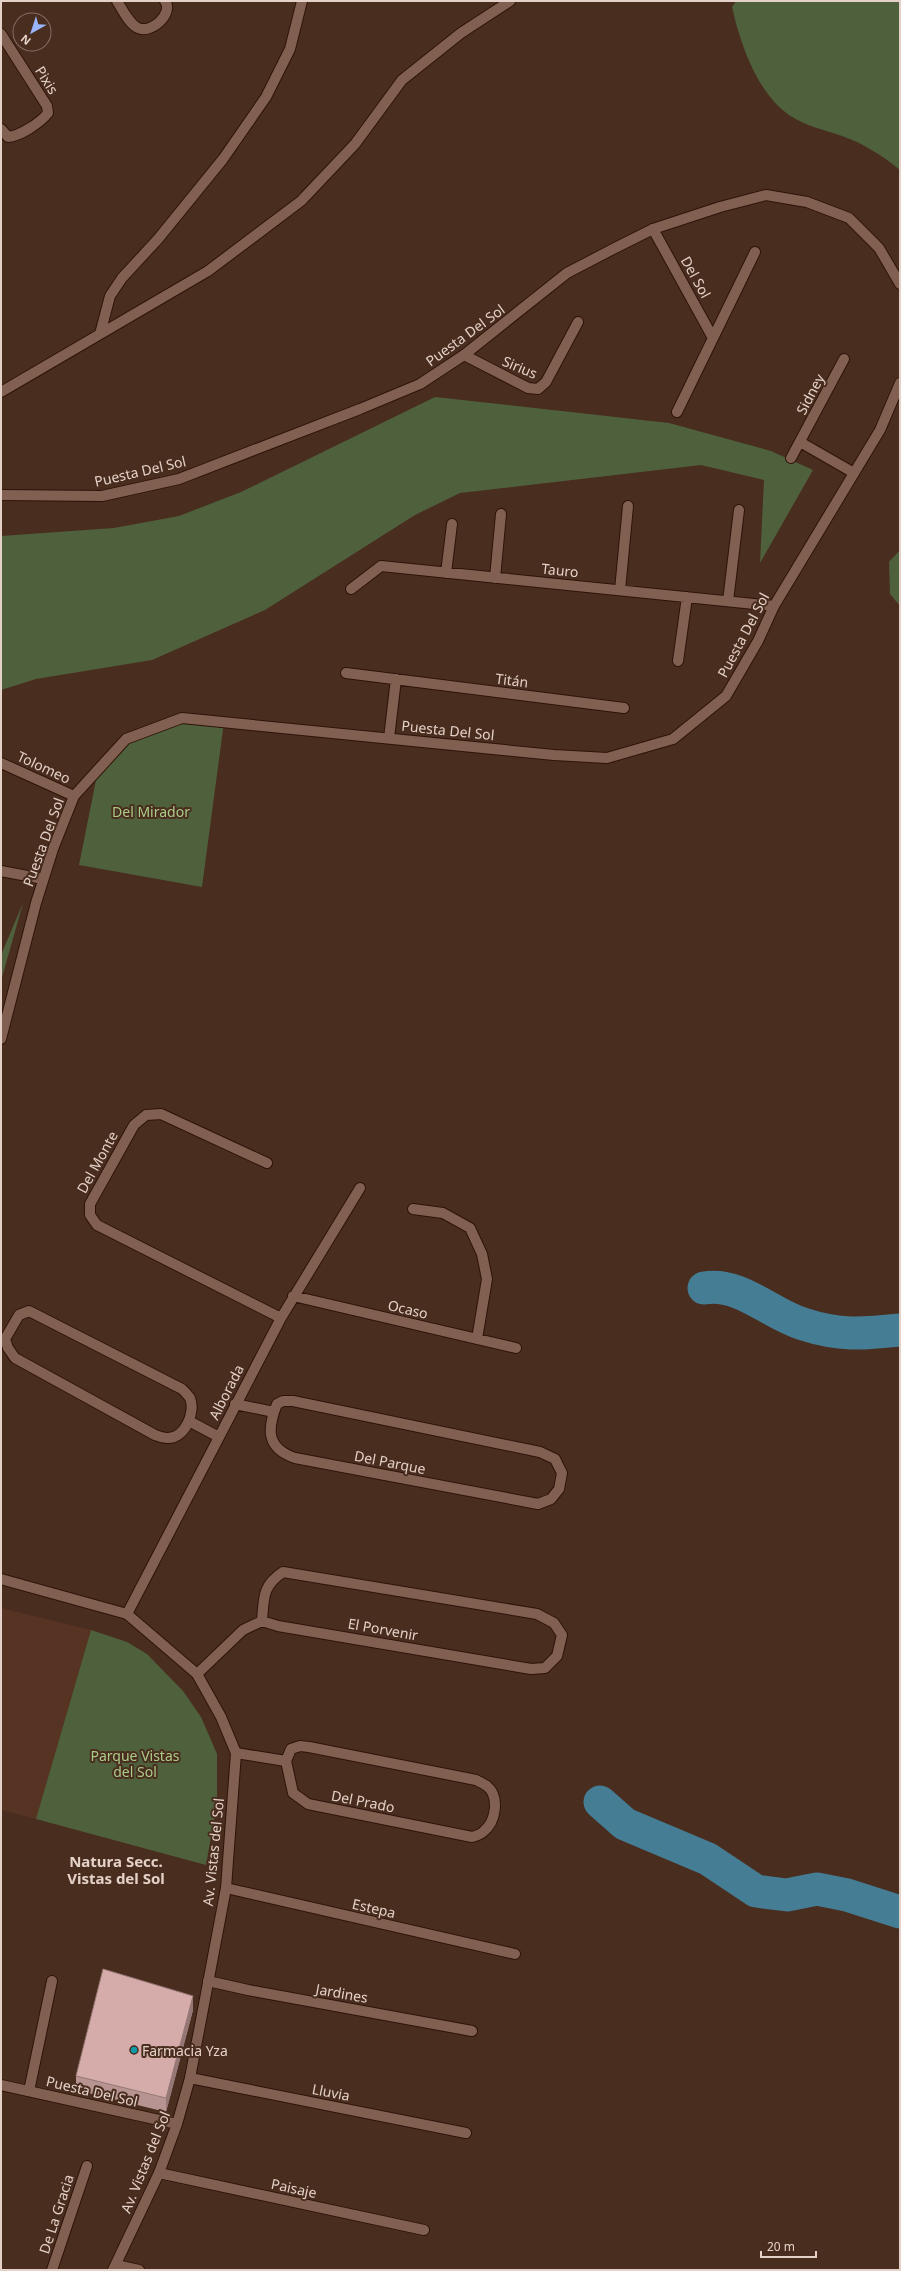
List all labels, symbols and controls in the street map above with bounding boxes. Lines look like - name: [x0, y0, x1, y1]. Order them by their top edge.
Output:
- north arrow: [12, 12, 52, 52]
- text: N: [17, 32, 34, 49]
- street label: Pixis: [31, 62, 63, 98]
- street label: Del Sol: [677, 253, 715, 301]
- street label: Puesta Del Sol: [422, 300, 508, 370]
- street label: Sirius: [500, 351, 541, 383]
- street label: Sidney: [791, 370, 829, 418]
- street label: Puesta Del Sol: [92, 451, 188, 491]
- street label: Tauro: [541, 559, 579, 581]
- street label: Puesta Del Sol: [713, 589, 773, 681]
- street label: Titán: [494, 669, 530, 691]
- street label: Puesta Del Sol: [401, 716, 495, 744]
- street label: Tolomeo: [14, 746, 74, 788]
- street label: Puesta Del Sol: [18, 795, 68, 889]
- park label: Del Mirador: [112, 802, 190, 821]
- street label: Del Monte: [72, 1128, 122, 1196]
- street label: Ocaso: [386, 1295, 430, 1323]
- street label: Alborada: [204, 1361, 248, 1423]
- street label: Del Parque: [353, 1446, 427, 1478]
- street label: El Porvenir: [346, 1613, 420, 1645]
- park label: Parque Vistas del Sol: [91, 1746, 180, 1781]
- street label: Del Prado: [330, 1786, 396, 1816]
- street label: Av. Vistas del Sol: [198, 1797, 228, 1907]
- district label: Natura Secc. Vistas del Sol: [67, 1851, 165, 1888]
- street label: Estepa: [350, 1894, 398, 1922]
- street label: Jardines: [312, 1979, 370, 2007]
- place label: Farmacia Yza: [142, 2041, 228, 2060]
- marker: Farmacia Yza: [129, 2045, 139, 2055]
- street label: Puesta Del Sol: [44, 2071, 140, 2111]
- street label: Lluvia: [310, 2079, 352, 2105]
- street label: Av. Vistas del Sol: [116, 2108, 174, 2216]
- street label: De La Gracia: [34, 2172, 78, 2256]
- street label: Paisaje: [270, 2174, 319, 2202]
- scale bar: [761, 2233, 816, 2259]
- text: 20 m: [767, 2238, 795, 2255]

